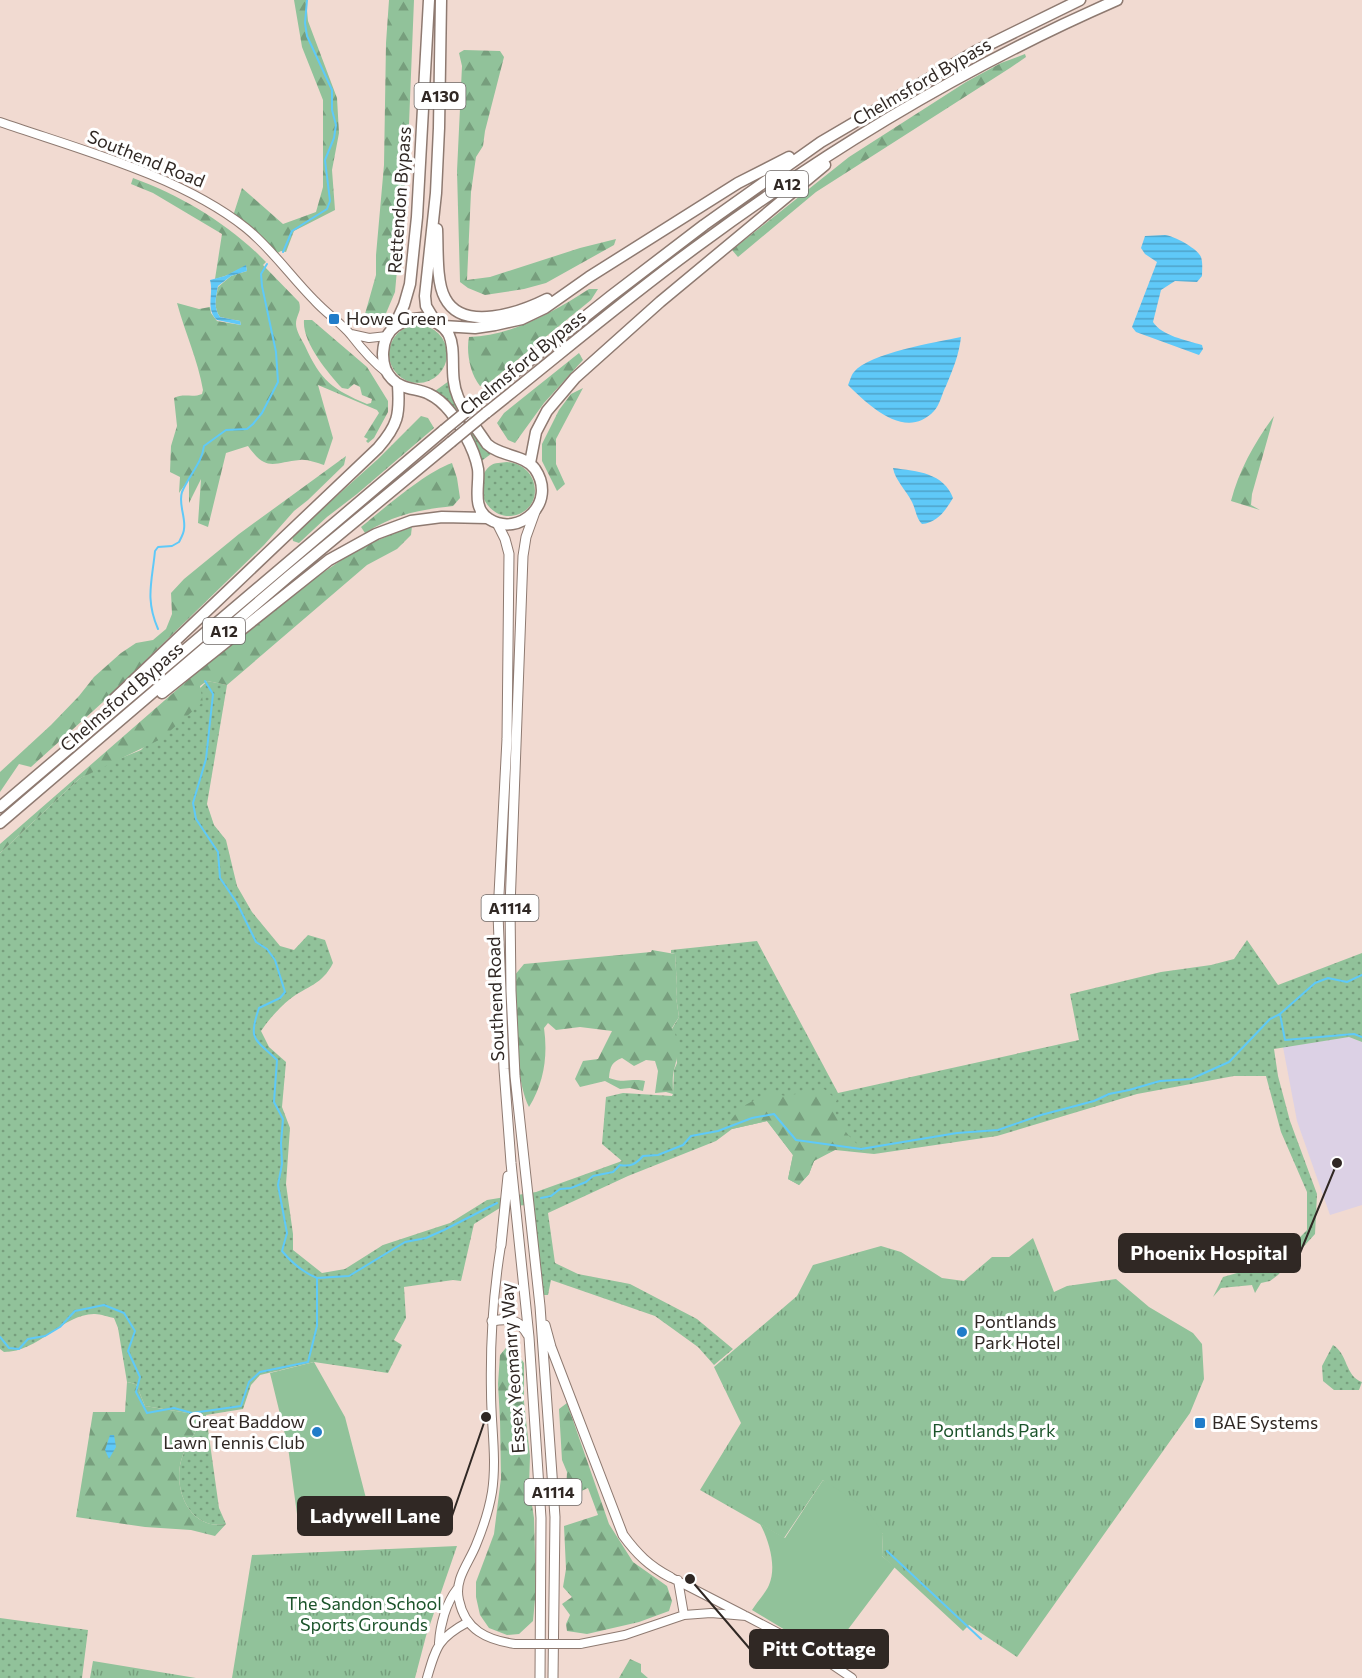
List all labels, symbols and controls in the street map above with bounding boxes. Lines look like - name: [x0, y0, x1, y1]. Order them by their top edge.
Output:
- street label: Chelmsford Bypass: [848, 33, 995, 130]
- road number: A130: [414, 83, 466, 109]
- street label: Southend Road: [84, 125, 208, 192]
- street label: Rettendon Bypass: [383, 126, 415, 274]
- road number: A12: [766, 171, 808, 197]
- street label: Chelmsford Bypass: [455, 305, 590, 420]
- place label: Howe Green: [346, 307, 446, 329]
- marker: Howe Green: [327, 312, 341, 326]
- road number: A12: [203, 618, 245, 644]
- street label: Chelmsford Bypass: [55, 637, 187, 756]
- road number: A1114: [482, 895, 538, 921]
- street label: Southend Road: [482, 936, 508, 1062]
- callout: Phoenix Hospital: [1119, 1234, 1300, 1272]
- text: Phoenix Hospital: [1130, 1240, 1288, 1264]
- street label: Essex Yeomanry Way: [495, 1282, 529, 1454]
- place label: Pontlands Park Hotel: [974, 1310, 1061, 1353]
- marker: Pontlands Park Hotel: [955, 1325, 969, 1339]
- place label: Great Baddow Lawn Tennis Club: [163, 1410, 305, 1453]
- place label: BAE Systems: [1212, 1411, 1318, 1433]
- marker: BAE Systems: [1193, 1416, 1207, 1430]
- park label: Pontlands Park: [932, 1419, 1056, 1441]
- marker: Great Baddow Lawn Tennis Club: [310, 1425, 324, 1439]
- road number: A1114: [524, 1479, 582, 1505]
- callout: Ladywell Lane: [298, 1497, 452, 1535]
- text: Ladywell Lane: [310, 1503, 440, 1527]
- park label: The Sandon School Sports Grounds: [286, 1592, 442, 1635]
- callout: Pitt Cottage: [750, 1630, 888, 1668]
- text: Pitt Cottage: [762, 1636, 876, 1660]

